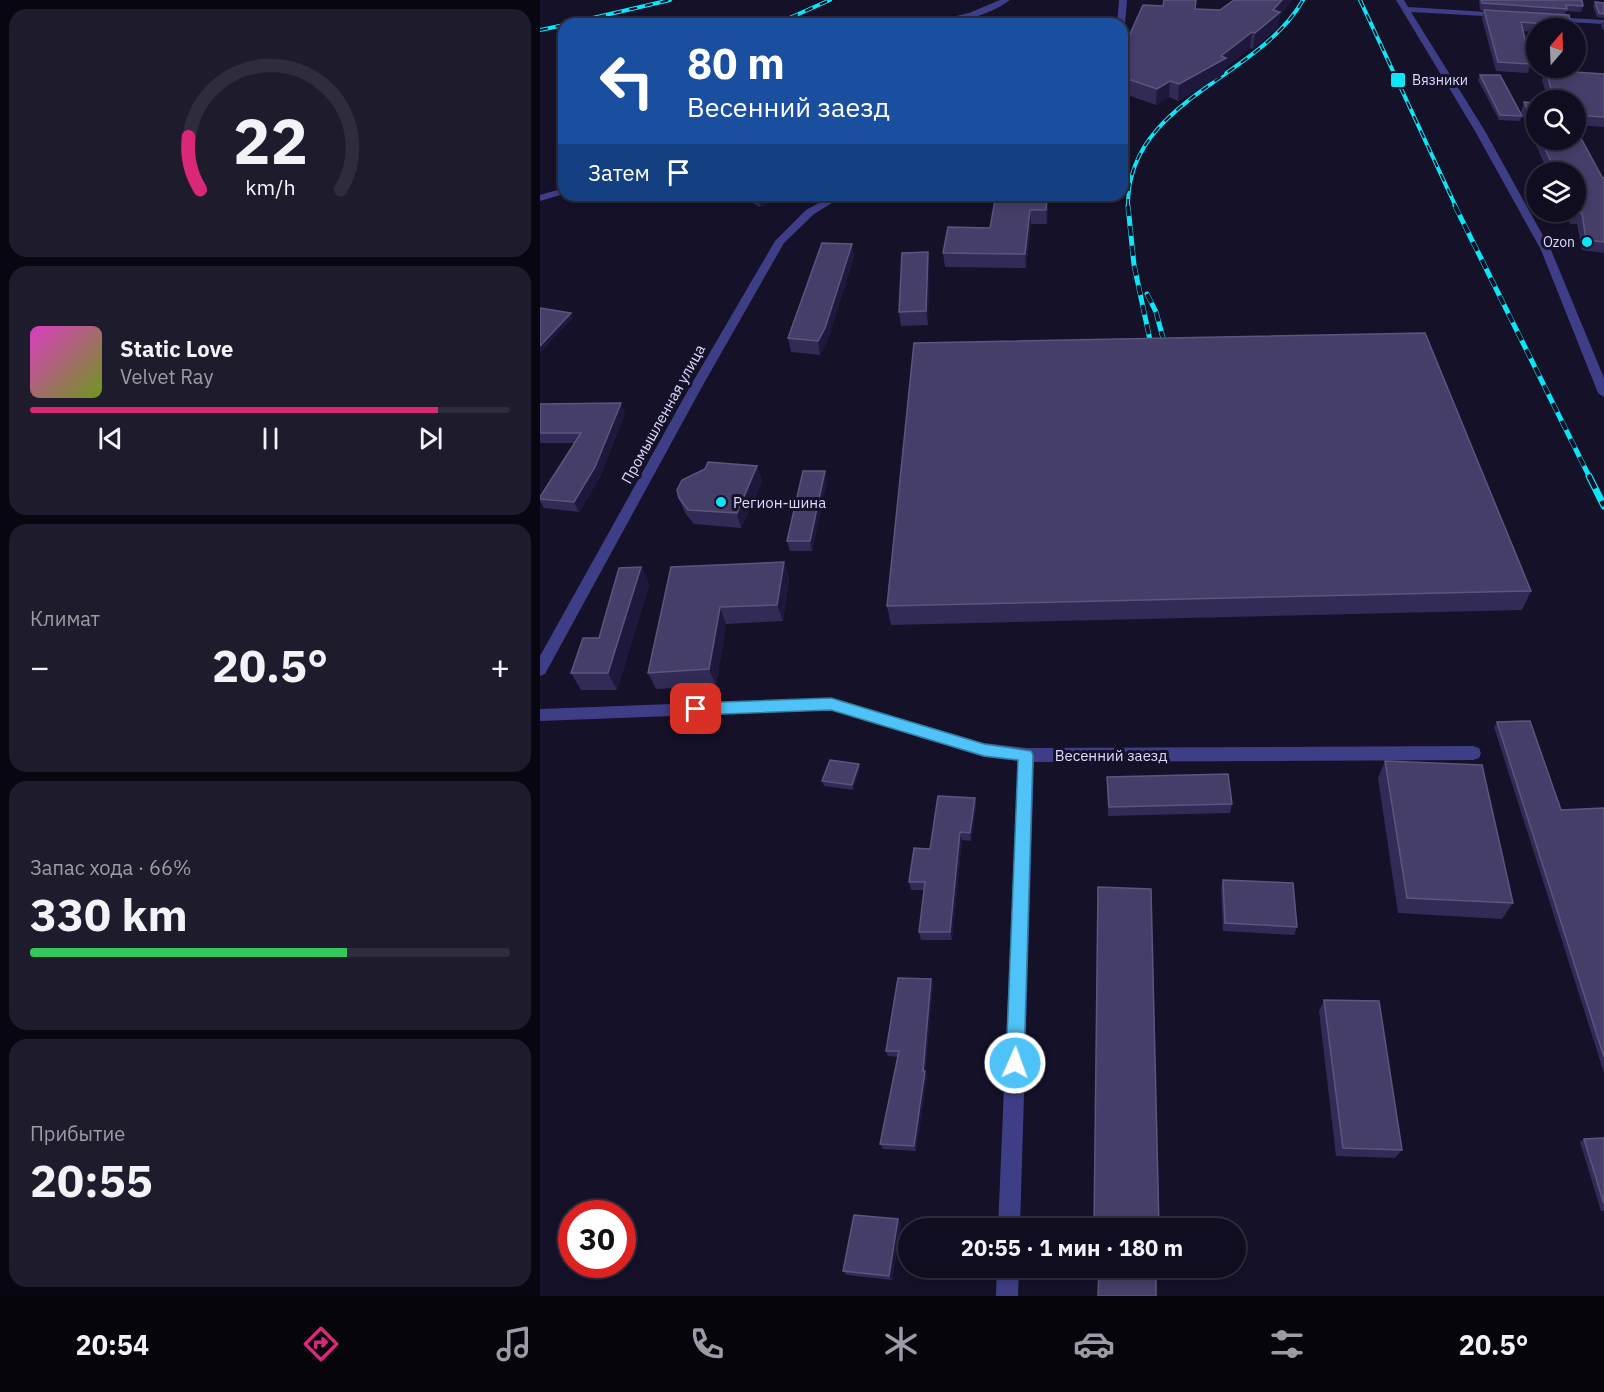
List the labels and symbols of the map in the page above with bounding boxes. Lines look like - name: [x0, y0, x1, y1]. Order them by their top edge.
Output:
- north arrow: [1526, 18, 1586, 78]
- marker: Вязники: [1389, 71, 1407, 89]
- place label: Вязники: [1412, 71, 1468, 89]
- place label: Ozon: [1543, 233, 1575, 251]
- marker: Ozon: [1580, 235, 1594, 249]
- street label: Промышленная улица: [617, 341, 709, 487]
- place label: Регион-шина: [733, 493, 826, 512]
- marker: Регион-шина: [714, 495, 728, 509]
- pin: [670, 683, 721, 734]
- street label: Весенний заезд: [1055, 746, 1167, 765]
- position arrow: [983, 1031, 1047, 1095]
- speed limit sign: 30: [558, 1200, 636, 1278]

